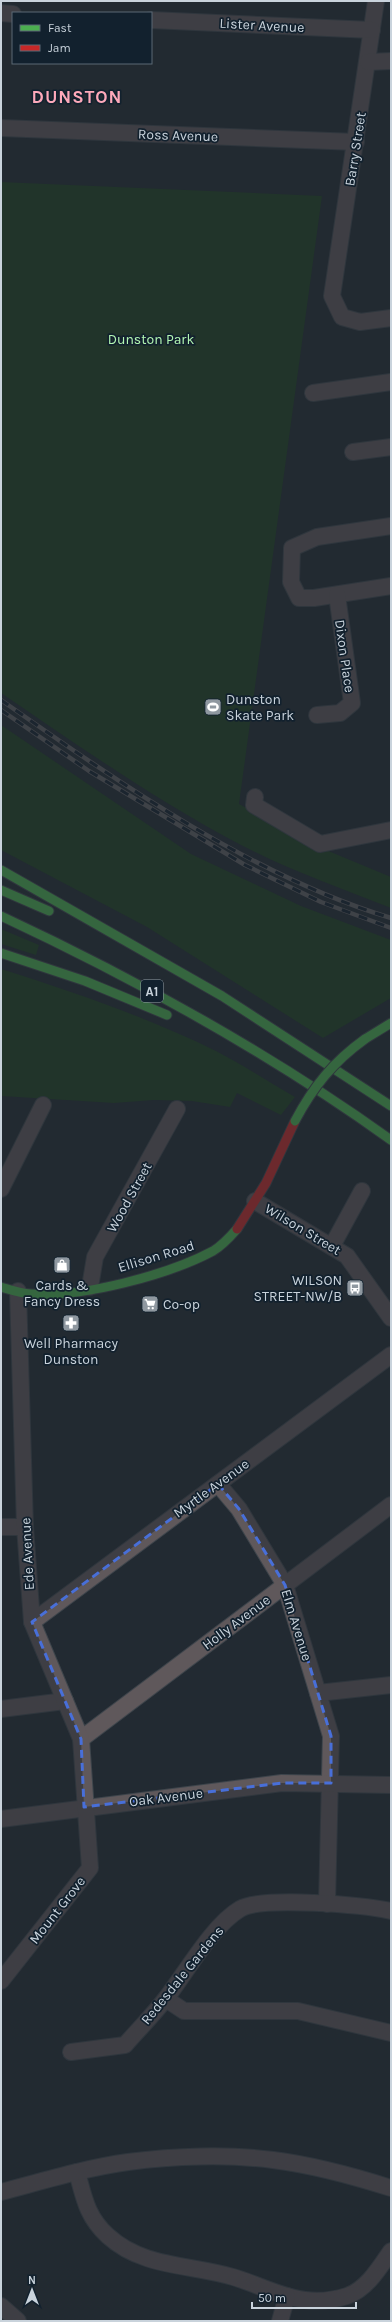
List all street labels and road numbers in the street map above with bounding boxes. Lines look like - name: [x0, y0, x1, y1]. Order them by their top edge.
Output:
- street label: Lister Avenue: [219, 15, 305, 36]
- street label: Barry Street: [341, 111, 370, 187]
- street label: Ross Avenue: [138, 126, 218, 145]
- street label: Dixon Place: [331, 618, 358, 694]
- road number: A1: [141, 980, 163, 1002]
- street label: Wood Street: [103, 1159, 156, 1235]
- street label: Wilson Street: [262, 1200, 344, 1259]
- street label: Ellison Road: [116, 1237, 196, 1276]
- street label: Myrtle Avenue: [170, 1455, 252, 1522]
- street label: Ede Avenue: [17, 1517, 38, 1591]
- street label: Elm Avenue: [278, 1587, 316, 1663]
- street label: Holly Avenue: [199, 1591, 274, 1653]
- street label: Oak Avenue: [128, 1785, 204, 1810]
- street label: Mount Grove: [26, 1873, 89, 1947]
- street label: Redesdale Gardens: [137, 1923, 227, 2028]

